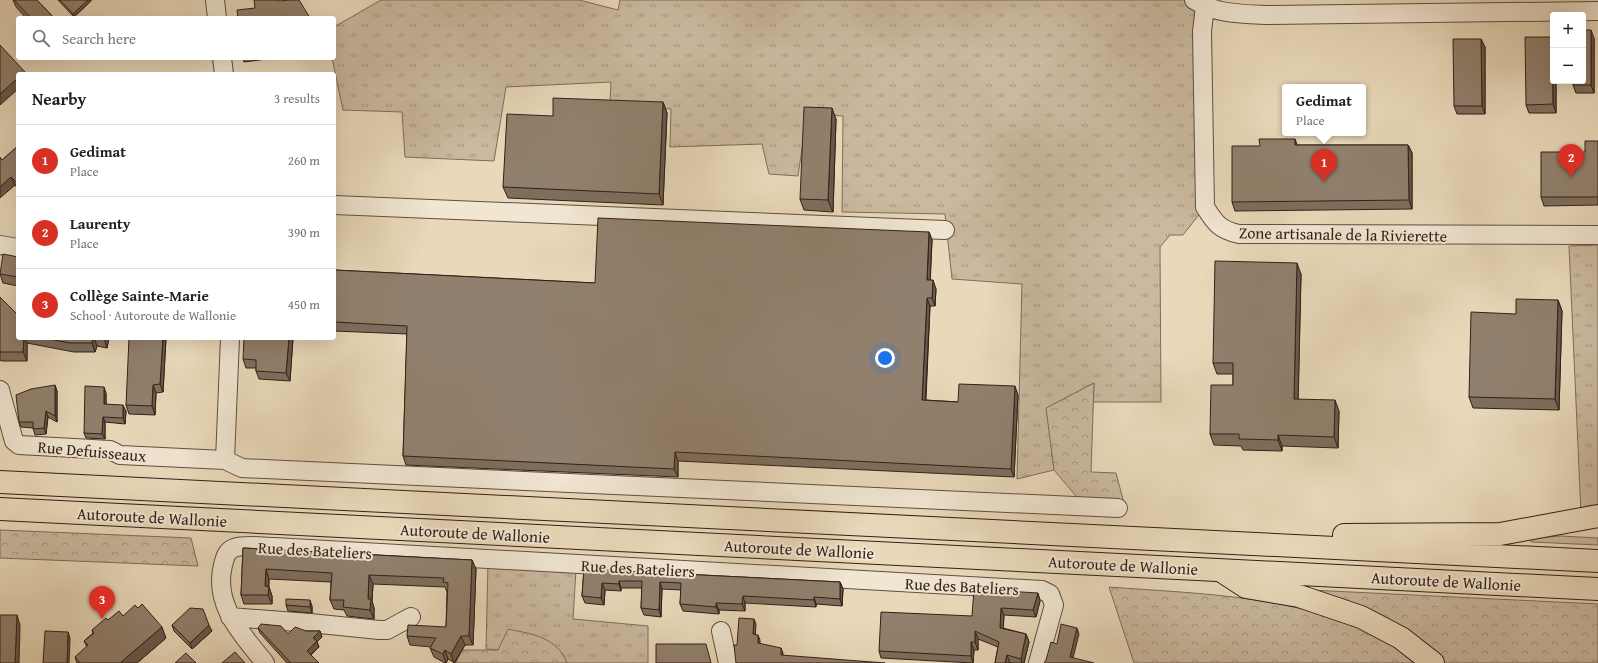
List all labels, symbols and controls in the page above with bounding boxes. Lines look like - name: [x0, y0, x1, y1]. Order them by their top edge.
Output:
- map controls: [1550, 12, 1586, 84]
- button: +: [1550, 12, 1586, 48]
- search box: [16, 16, 336, 60]
- icon: search: [30, 27, 52, 49]
- text: Search here: [62, 28, 136, 49]
- button: −: [1550, 48, 1586, 84]
- popup: [1282, 84, 1366, 136]
- text: Nearby: [32, 86, 86, 111]
- text: 3 results: [274, 89, 320, 108]
- text: Gedimat: [1296, 90, 1352, 111]
- text: Place: [1296, 111, 1325, 130]
- text: Gedimat: [70, 141, 126, 162]
- pin: 2: [1558, 144, 1584, 177]
- pin: 1: [1311, 149, 1337, 182]
- text: 1: [42, 151, 48, 170]
- text: 260 m: [288, 151, 320, 170]
- text: Place: [70, 162, 99, 181]
- text: Laurenty: [70, 213, 130, 234]
- street label: Zone artisanale de la Rivierette: [1239, 220, 1447, 248]
- text: 2: [42, 223, 48, 242]
- text: 390 m: [288, 223, 320, 242]
- text: Place: [70, 234, 99, 253]
- text: Collège Sainte-Marie: [70, 285, 209, 306]
- text: 3: [42, 295, 48, 314]
- text: 450 m: [288, 295, 320, 314]
- text: School · Autoroute de Wallonie: [70, 306, 236, 325]
- your location: [875, 348, 895, 368]
- street label: Rue Defuisseaux: [37, 434, 148, 468]
- street label: Autoroute de Wallonie: [76, 501, 228, 533]
- street label: Autoroute de Wallonie: [399, 517, 551, 549]
- street label: Autoroute de Wallonie: [723, 533, 875, 565]
- street label: Rue des Bateliers: [257, 535, 373, 565]
- street label: Autoroute de Wallonie: [1047, 549, 1199, 581]
- street label: Rue des Bateliers: [580, 553, 696, 583]
- street label: Autoroute de Wallonie: [1370, 565, 1522, 597]
- street label: Rue des Bateliers: [904, 571, 1020, 601]
- pin: 3: [89, 586, 115, 619]

